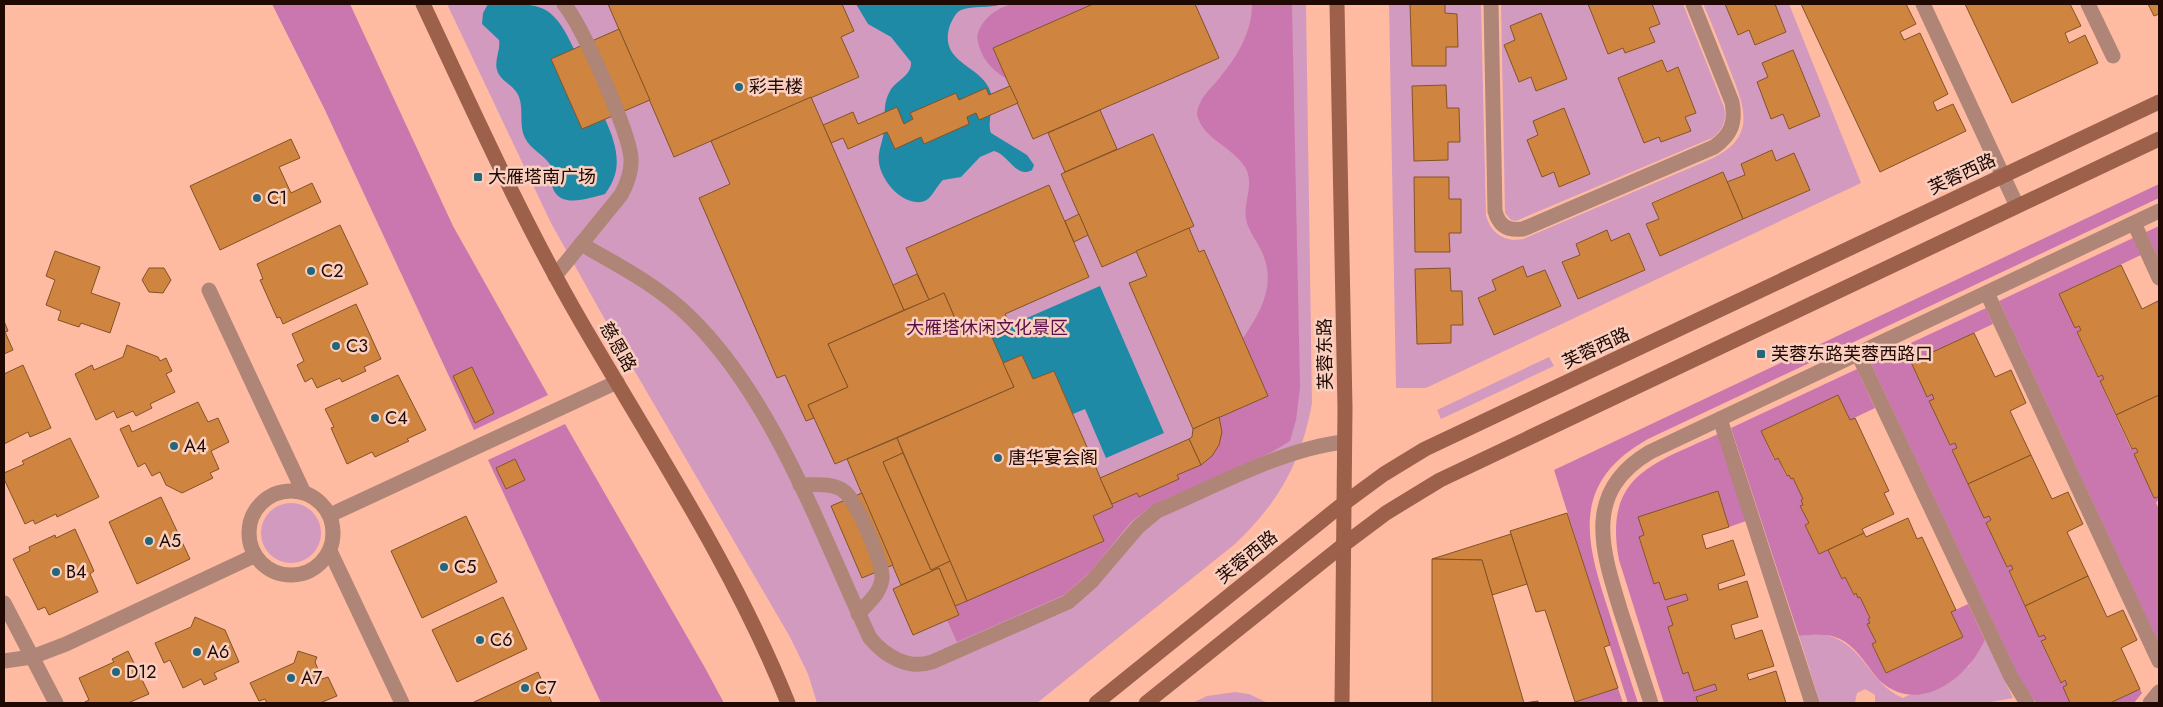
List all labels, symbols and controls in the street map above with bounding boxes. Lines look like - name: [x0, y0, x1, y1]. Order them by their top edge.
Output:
- place label: 彩丰楼: [749, 74, 803, 100]
- marker: 彩丰楼: [733, 81, 745, 93]
- street label: 芙蓉西路: [1924, 147, 2000, 201]
- place label: 大雁塔南广场: [488, 164, 596, 190]
- marker: 大雁塔南广场: [472, 171, 484, 183]
- place label: C1: [267, 185, 287, 211]
- marker: C1: [251, 192, 263, 204]
- place label: C2: [321, 258, 344, 284]
- marker: C2: [305, 265, 317, 277]
- park label: 大雁塔休闲文化景区: [906, 315, 1068, 341]
- street label: 慈恩路: [593, 317, 643, 377]
- street label: 芙蓉东路: [1311, 318, 1339, 390]
- street label: 芙蓉西路: [1558, 321, 1634, 375]
- place label: C3: [346, 333, 368, 359]
- marker: C3: [330, 340, 342, 352]
- place label: 芙蓉东路芙蓉西路口: [1771, 341, 1933, 367]
- marker: 芙蓉东路芙蓉西路口: [1755, 348, 1767, 360]
- place label: C4: [385, 405, 408, 431]
- marker: C4: [369, 412, 381, 424]
- place label: A4: [184, 433, 206, 459]
- marker: A4: [168, 440, 180, 452]
- place label: 唐华宴会阁: [1008, 445, 1098, 471]
- marker: 唐华宴会阁: [992, 452, 1004, 464]
- street label: 芙蓉西路: [1211, 524, 1283, 590]
- place label: A5: [159, 528, 181, 554]
- marker: A5: [143, 535, 155, 547]
- place label: C5: [454, 554, 476, 580]
- place label: B4: [66, 559, 87, 585]
- marker: C5: [438, 561, 450, 573]
- marker: B4: [50, 566, 62, 578]
- place label: C6: [490, 627, 513, 653]
- marker: C6: [474, 634, 486, 646]
- place label: A6: [207, 639, 229, 665]
- marker: A6: [191, 646, 203, 658]
- place label: D12: [126, 659, 157, 685]
- place label: A7: [301, 665, 323, 691]
- marker: D12: [110, 666, 122, 678]
- marker: A7: [285, 672, 297, 684]
- place label: C7: [535, 675, 557, 701]
- marker: C7: [519, 682, 531, 694]

